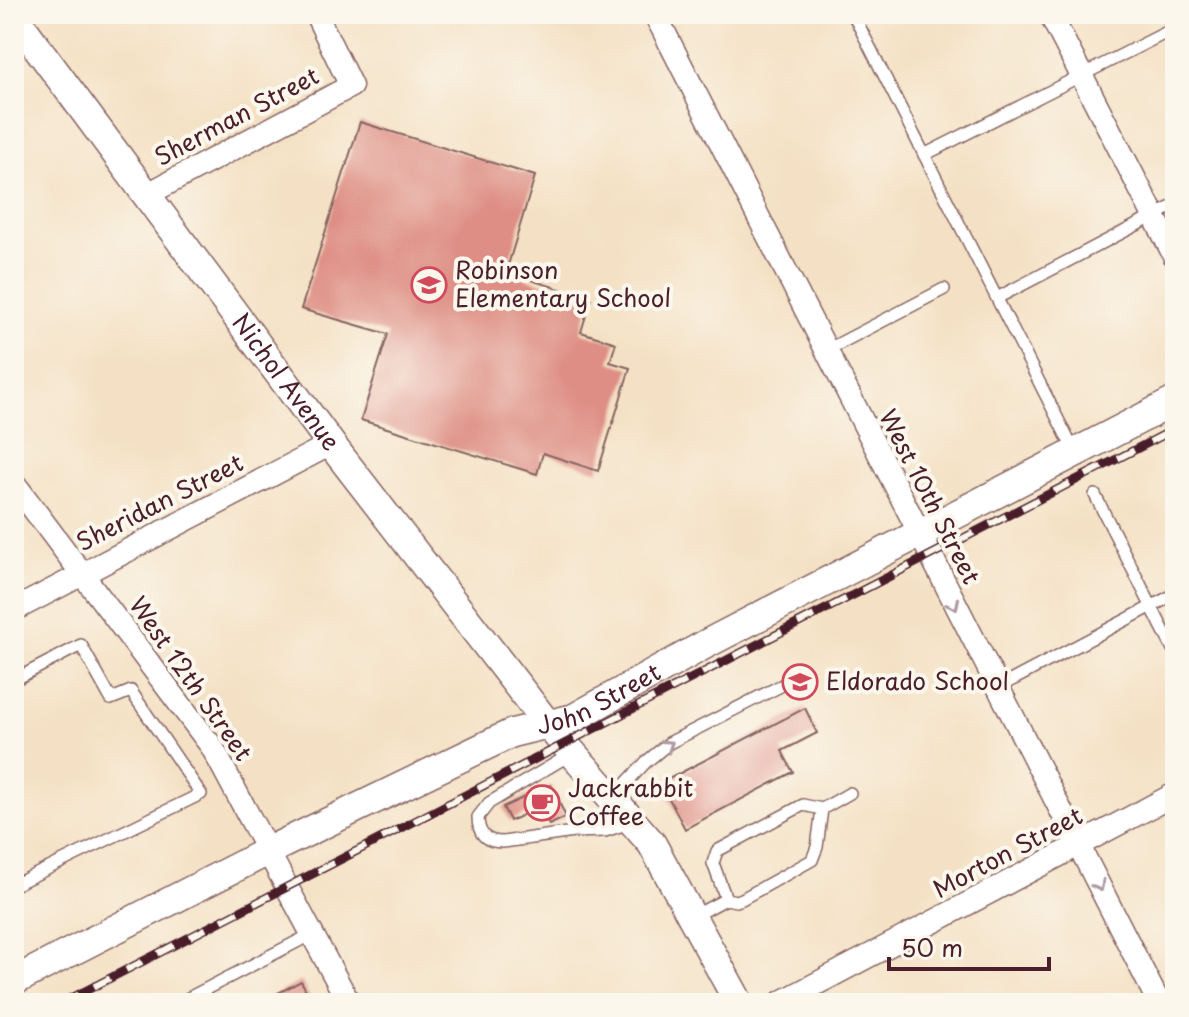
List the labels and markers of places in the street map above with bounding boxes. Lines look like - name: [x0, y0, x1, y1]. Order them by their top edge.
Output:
- place label: Robinson Elementary School: [455, 251, 671, 315]
- school or university icon: Robinson Elementary School: [410, 266, 448, 304]
- place label: Eldorado School: [826, 662, 1009, 698]
- school or university icon: Eldorado School: [781, 663, 819, 701]
- place label: Jackrabbit Coffee: [568, 769, 693, 833]
- cafe icon: Jackrabbit Coffee: [523, 784, 561, 822]

